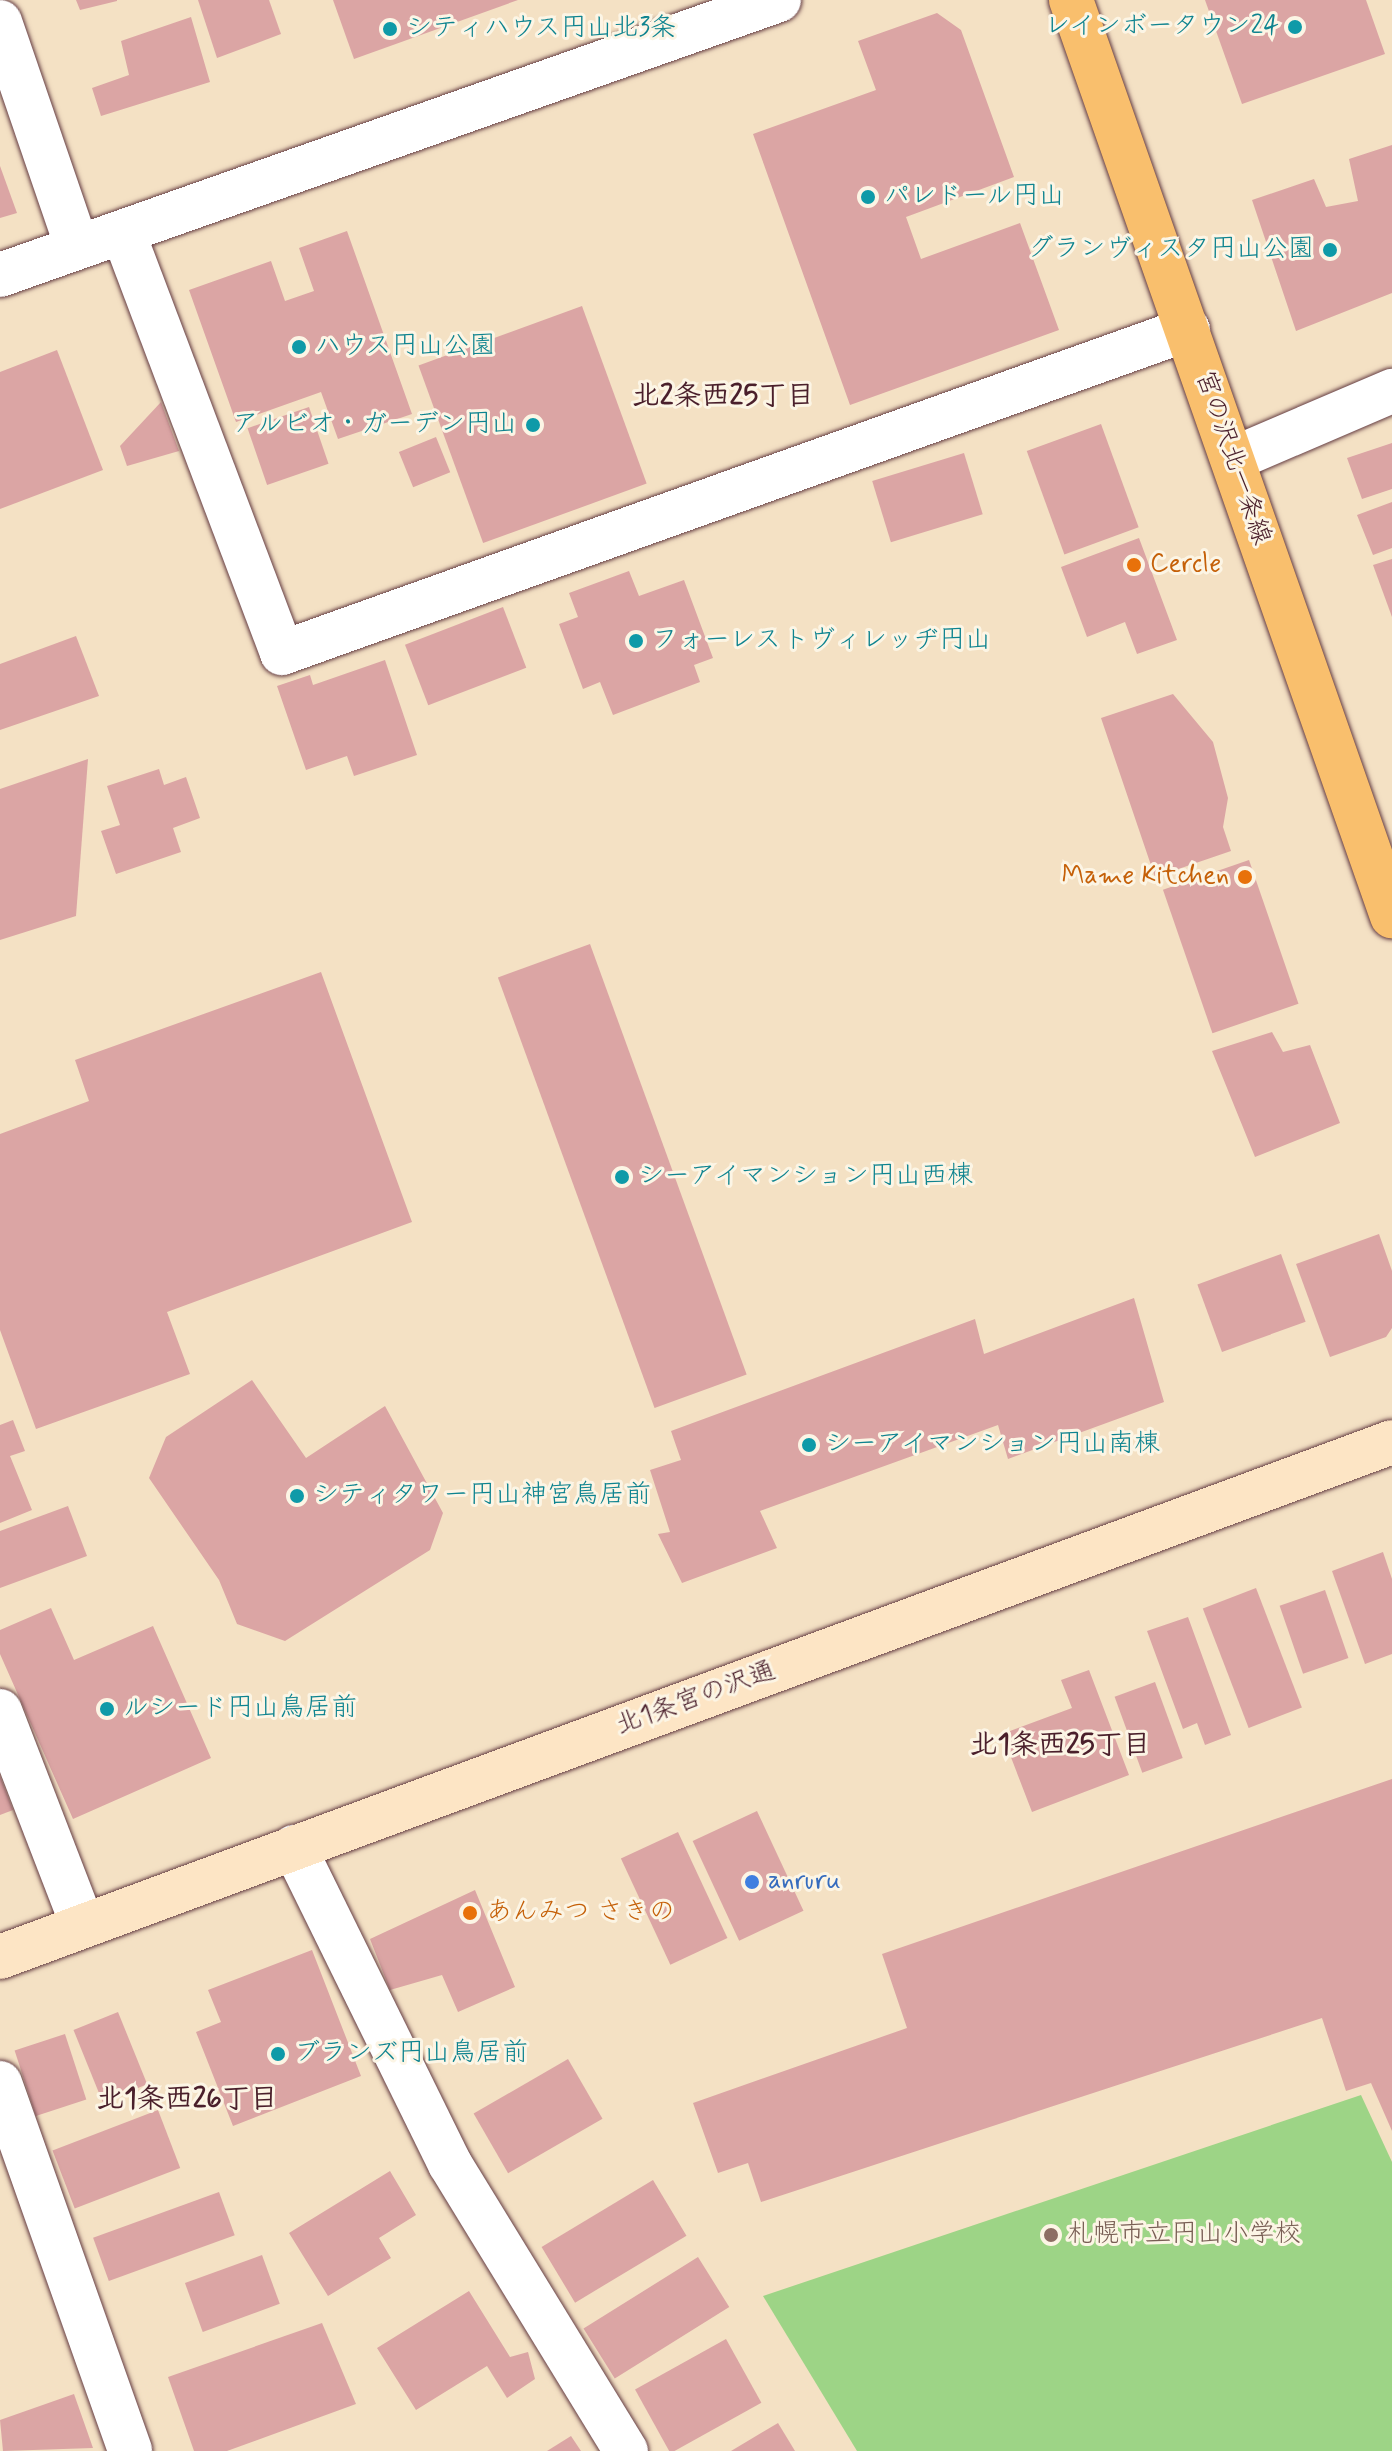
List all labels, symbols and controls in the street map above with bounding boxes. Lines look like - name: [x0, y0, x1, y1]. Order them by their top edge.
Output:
- place label: レインボータウン24: [1042, 11, 1279, 43]
- place label: シティハウス円山北3条: [406, 13, 678, 45]
- marker: レインボータウン24: [1286, 18, 1304, 36]
- marker: シティハウス円山北3条: [381, 20, 399, 38]
- place label: パレドール円山: [884, 181, 1066, 213]
- marker: パレドール円山: [859, 188, 877, 206]
- place label: グランヴィスタ円山公園: [1028, 234, 1314, 266]
- marker: グランヴィスタ円山公園: [1321, 241, 1339, 259]
- place label: ハウス円山公園: [315, 331, 497, 363]
- marker: ハウス円山公園: [290, 338, 308, 356]
- street label: 宮の沢北一条線: [1188, 367, 1276, 549]
- district label: 北2条西25丁目: [632, 380, 814, 414]
- place label: アルビオ・ガーデン円山: [231, 409, 517, 441]
- marker: アルビオ・ガーデン円山: [524, 416, 542, 434]
- place label: Cercle: [1150, 549, 1221, 581]
- marker: Cercle: [1125, 556, 1143, 574]
- place label: フォーレストヴィレッヂ円山: [652, 625, 990, 657]
- marker: フォーレストヴィレッヂ円山: [627, 632, 645, 650]
- place label: Mame Kitchen: [1064, 861, 1229, 893]
- marker: Mame Kitchen: [1236, 868, 1254, 886]
- place label: シーアイマンション円山西棟: [638, 1161, 976, 1193]
- marker: シーアイマンション円山西棟: [613, 1168, 631, 1186]
- place label: シーアイマンション円山南棟: [825, 1429, 1163, 1461]
- marker: シーアイマンション円山南棟: [800, 1436, 818, 1454]
- place label: シティタワー円山神宮鳥居前: [313, 1480, 651, 1512]
- marker: シティタワー円山神宮鳥居前: [288, 1487, 306, 1505]
- street label: 北1条宮の沢通: [612, 1656, 780, 1742]
- place label: ルシード円山鳥居前: [123, 1693, 357, 1725]
- marker: ルシード円山鳥居前: [98, 1700, 116, 1718]
- district label: 北1条西25丁目: [969, 1729, 1151, 1763]
- place label: anruru: [768, 1866, 840, 1898]
- marker: anruru: [743, 1873, 761, 1891]
- place label: あんみつ さきの: [486, 1897, 675, 1929]
- marker: あんみつ さきの: [461, 1904, 479, 1922]
- place label: ブランズ円山鳥居前: [294, 2038, 528, 2070]
- marker: ブランズ円山鳥居前: [269, 2045, 287, 2063]
- district label: 北1条西26丁目: [96, 2083, 278, 2117]
- place label: 札幌市立円山小学校: [1067, 2219, 1301, 2251]
- marker: 札幌市立円山小学校: [1042, 2226, 1060, 2244]

